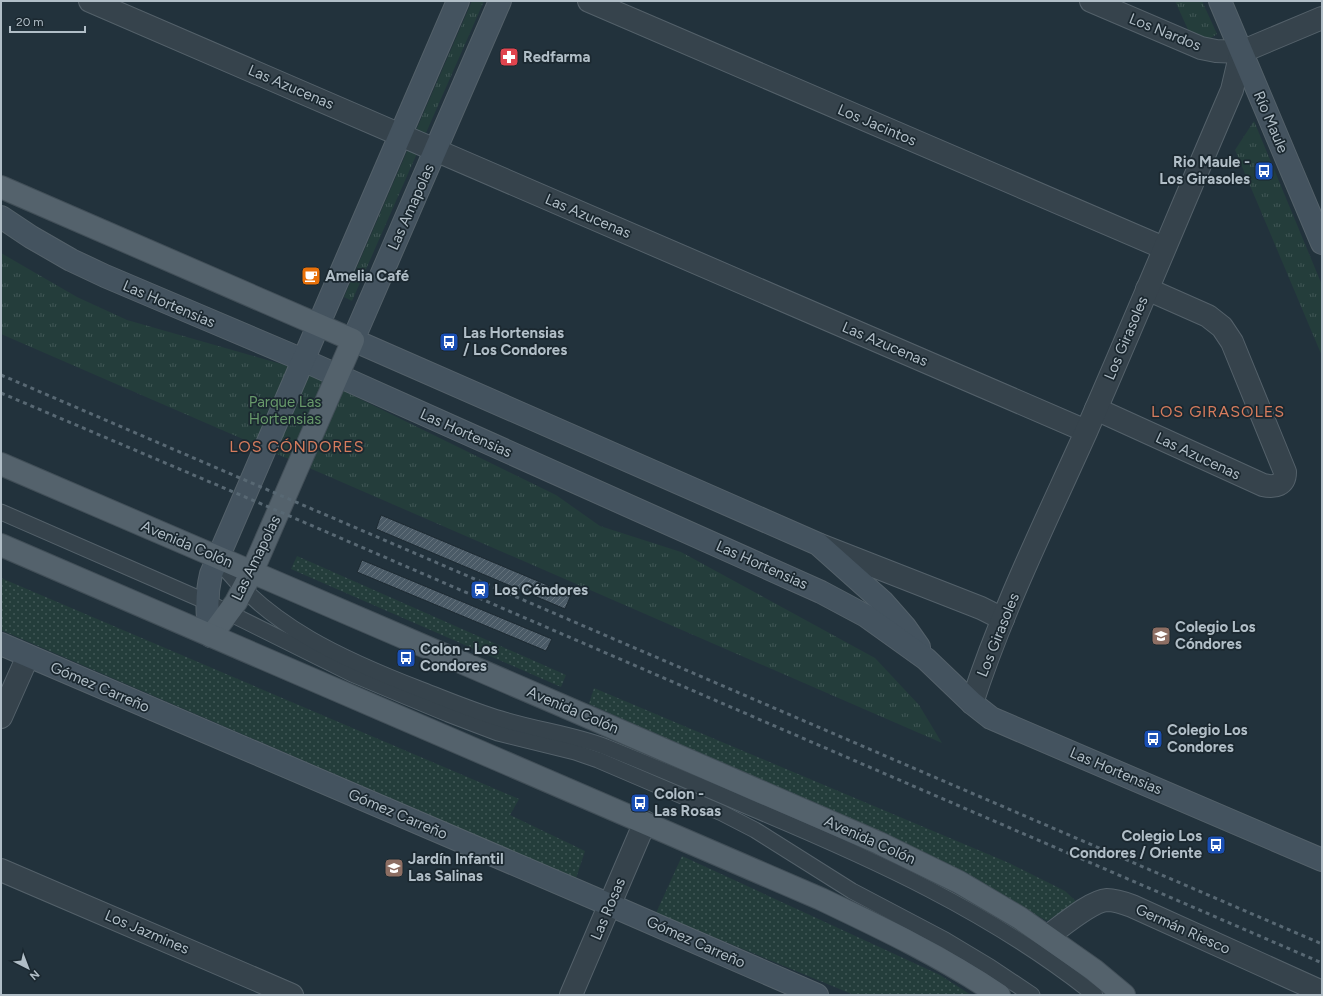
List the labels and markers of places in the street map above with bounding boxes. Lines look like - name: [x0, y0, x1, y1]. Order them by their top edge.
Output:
- pharmacy icon: Redfarma: [498, 46, 520, 68]
- place label: Redfarma: [523, 48, 590, 66]
- place label: Rio Maule - Los Girasoles: [1159, 153, 1250, 188]
- bus stop icon: Rio Maule - Los Girasoles: [1253, 160, 1275, 182]
- cafe icon: Amelia Café: [300, 265, 322, 287]
- place label: Amelia Café: [325, 267, 410, 285]
- place label: Las Hortensias / Los Condores: [463, 324, 567, 359]
- bus stop icon: Las Hortensias / Los Condores: [438, 331, 460, 353]
- station icon: Los Cóndores: [469, 579, 491, 601]
- place label: Los Cóndores: [494, 581, 588, 599]
- place label: Colegio Los Cóndores: [1175, 618, 1256, 653]
- school or university icon: Colegio Los Cóndores: [1150, 625, 1172, 647]
- place label: Colon - Los Condores: [420, 640, 498, 675]
- bus stop icon: Colon - Los Condores: [395, 647, 417, 669]
- place label: Colegio Los Condores: [1167, 721, 1248, 756]
- bus stop icon: Colegio Los Condores: [1142, 728, 1164, 750]
- place label: Colon - Las Rosas: [654, 785, 721, 820]
- bus stop icon: Colon - Las Rosas: [629, 792, 651, 814]
- place label: Colegio Los Condores / Oriente: [1069, 827, 1203, 862]
- bus stop icon: Colegio Los Condores / Oriente: [1205, 834, 1227, 856]
- place label: Jardín Infantil Las Salinas: [408, 850, 504, 885]
- school or university icon: Jardín Infantil Las Salinas: [383, 857, 405, 879]

